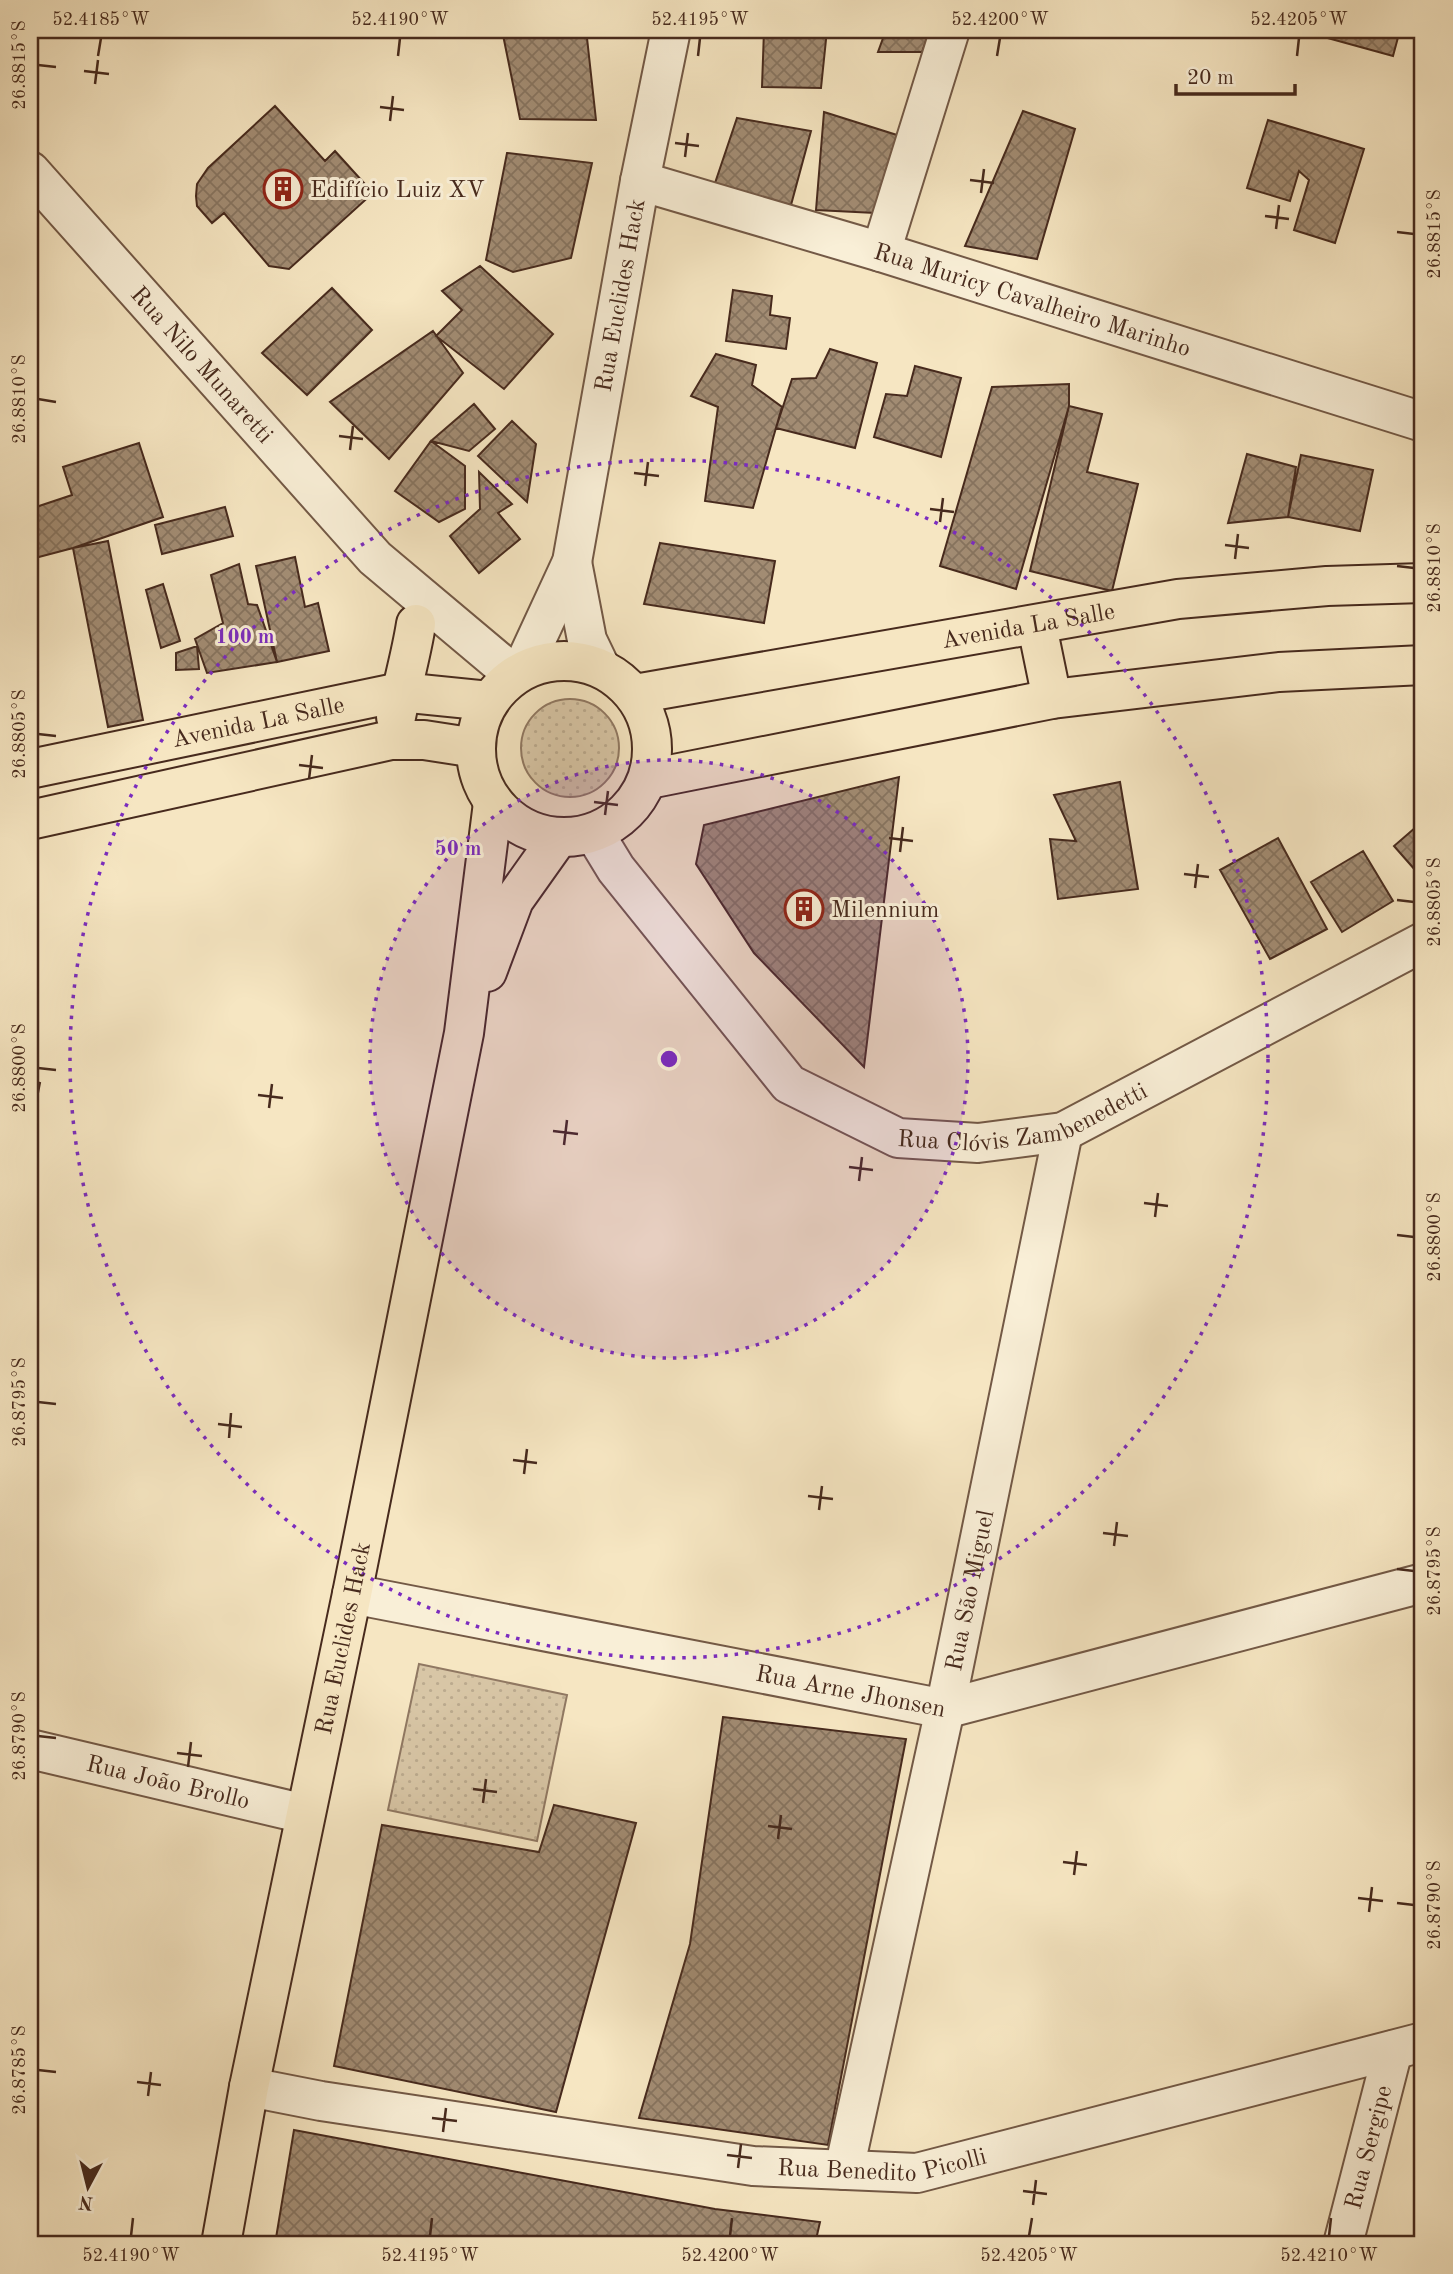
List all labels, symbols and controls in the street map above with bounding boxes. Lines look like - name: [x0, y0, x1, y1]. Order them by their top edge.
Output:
- text: 52.4185°W: [52, 11, 150, 29]
- text: 52.4190°W: [351, 11, 449, 29]
- text: 52.4195°W: [651, 11, 749, 29]
- text: 52.4200°W: [951, 11, 1049, 29]
- text: 52.4205°W: [1250, 11, 1348, 29]
- text: 26.8815°S: [11, 20, 29, 110]
- scale bar: [1176, 52, 1296, 96]
- text: 20 m: [1187, 68, 1234, 89]
- building icon: Edifício Luiz XV: [262, 168, 304, 210]
- place label: Edifício Luiz XV: [310, 179, 485, 203]
- text: 26.8815°S: [1426, 189, 1444, 279]
- street label: Rua Euclides Hack: [593, 197, 651, 394]
- street label: Rua Muricy Cavalheiro Marinho: [871, 240, 1193, 362]
- street label: Rua Nilo Munaretti: [125, 283, 277, 449]
- text: 26.8810°S: [11, 354, 29, 444]
- text: 26.8810°S: [1426, 523, 1444, 613]
- street label: Avenida La Salle: [940, 600, 1117, 654]
- text: 100 m: [215, 627, 275, 648]
- text: 26.8805°S: [11, 689, 29, 779]
- street label: Avenida La Salle: [170, 694, 347, 753]
- text: 50 m: [434, 839, 482, 860]
- text: 26.8805°S: [1426, 857, 1444, 947]
- building icon: Milennium: [783, 888, 825, 930]
- place label: Milennium: [831, 899, 939, 923]
- text: 26.8800°S: [11, 1023, 29, 1113]
- centre of rings: [657, 1047, 681, 1071]
- street label: Rua Clóvis Zambenedetti: [897, 1080, 1152, 1157]
- text: 26.8800°S: [1426, 1192, 1444, 1282]
- text: 26.8795°S: [11, 1357, 29, 1447]
- street label: Rua São Miguel: [943, 1508, 999, 1674]
- text: 26.8795°S: [1426, 1526, 1444, 1616]
- street label: Rua Euclides Hack: [313, 1540, 376, 1737]
- street label: Rua Arne Jhonsen: [753, 1663, 947, 1723]
- text: 26.8790°S: [11, 1691, 29, 1781]
- street label: Rua João Brollo: [84, 1753, 252, 1815]
- text: 26.8790°S: [1426, 1860, 1444, 1950]
- text: 26.8785°S: [11, 2025, 29, 2115]
- street label: Rua Sergipe: [1342, 2083, 1397, 2212]
- street label: Rua Benedito Picolli: [777, 2145, 989, 2187]
- north arrow: [52, 2152, 122, 2222]
- text: N: [77, 2191, 95, 2212]
- text: 52.4190°W: [82, 2247, 180, 2265]
- text: 52.4195°W: [381, 2247, 479, 2265]
- text: 52.4200°W: [681, 2247, 779, 2265]
- text: 52.4205°W: [980, 2247, 1078, 2265]
- text: 52.4210°W: [1280, 2247, 1378, 2265]

